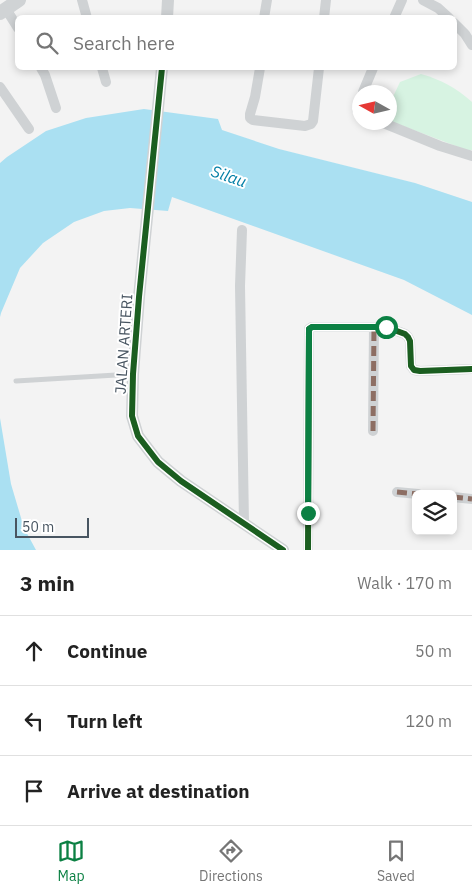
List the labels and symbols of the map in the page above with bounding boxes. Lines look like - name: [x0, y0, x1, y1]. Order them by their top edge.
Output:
- north arrow: [352, 85, 397, 130]
- water label: Silau: [209, 161, 249, 191]
- street label: JALAN ARTERI: [111, 293, 136, 395]
- route start: [375, 316, 398, 339]
- route end: [297, 502, 320, 525]
- scale bar: [15, 515, 89, 538]

